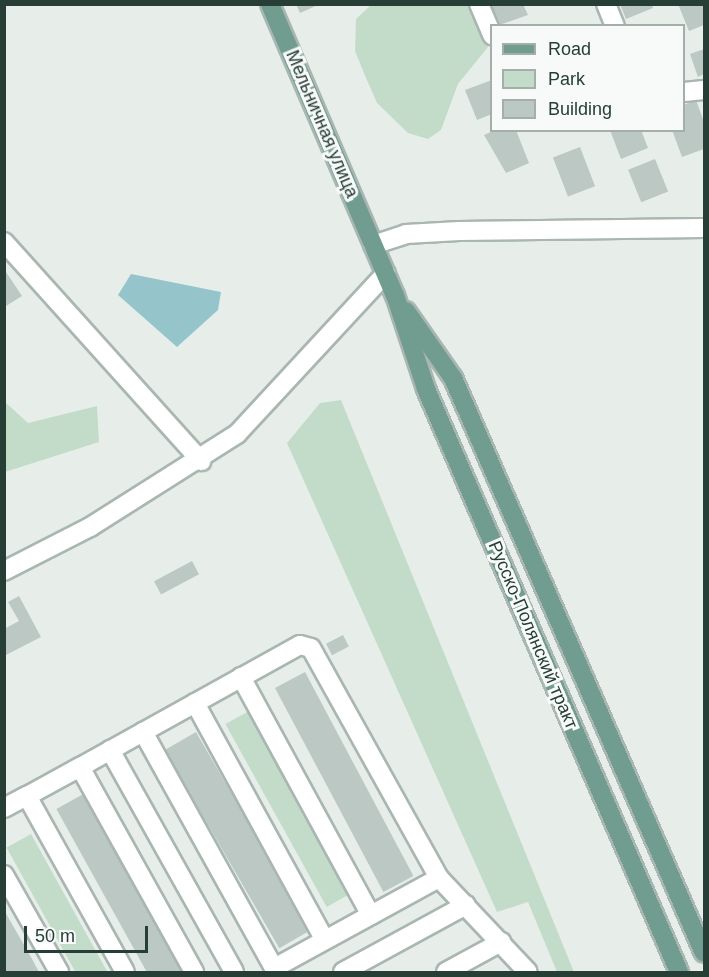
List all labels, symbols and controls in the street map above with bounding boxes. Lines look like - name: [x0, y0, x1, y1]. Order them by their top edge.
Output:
- legend: [490, 24, 685, 132]
- text: Road: [548, 39, 591, 59]
- street label: Мельничная улица: [281, 47, 363, 201]
- text: Park: [548, 69, 585, 89]
- text: Building: [548, 99, 612, 119]
- street label: Русско-Полянский тракт: [484, 538, 582, 732]
- scale bar: [27, 914, 152, 952]
- text: 50 m: [35, 926, 75, 946]

